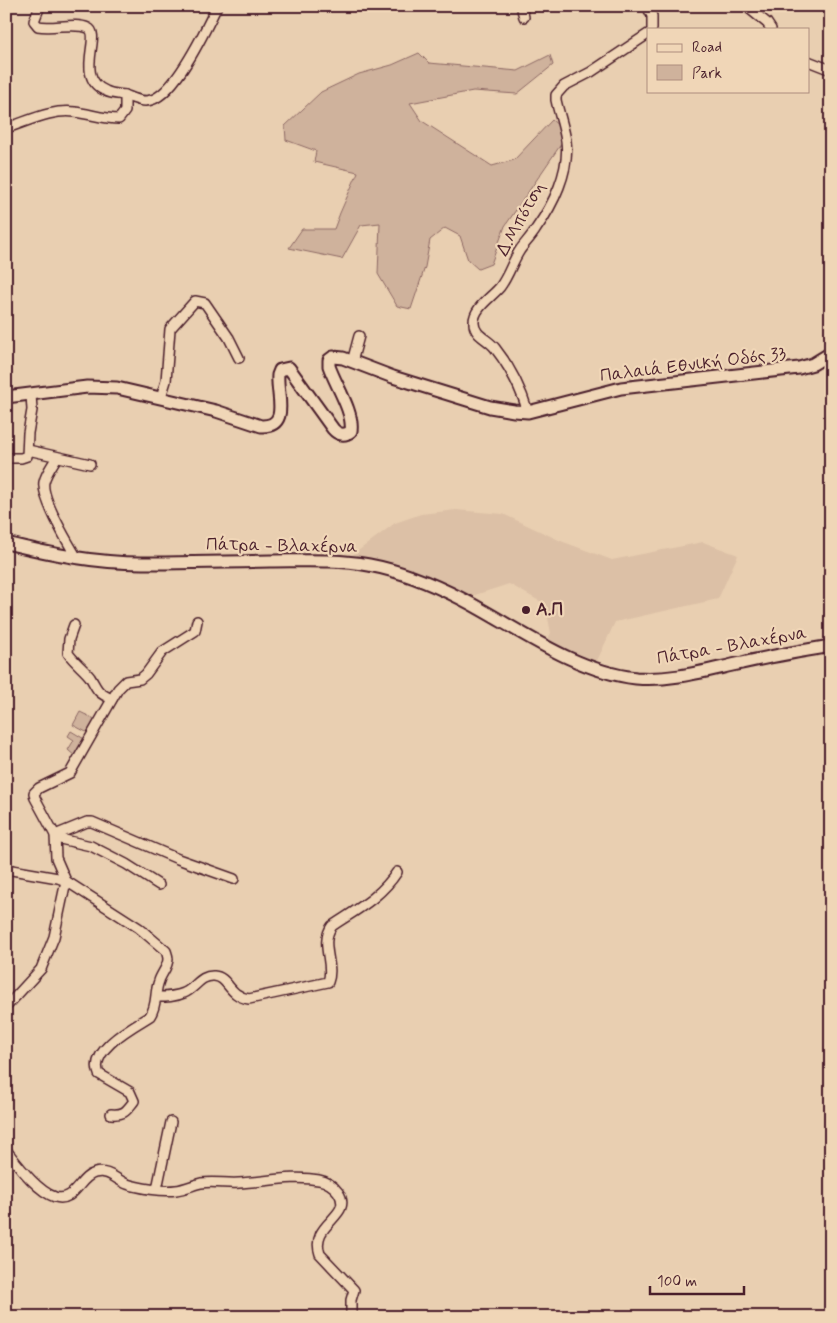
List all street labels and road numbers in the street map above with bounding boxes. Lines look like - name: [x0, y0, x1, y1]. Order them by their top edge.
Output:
- street label: Δ.Μπότση: [491, 178, 551, 260]
- street label: Παλαιά Εθνική Οδός 33: [599, 342, 788, 388]
- street label: Πάτρα - Βλαχέρνα: [206, 532, 358, 559]
- street label: Πάτρα - Βλαχέρνα: [655, 620, 809, 671]

